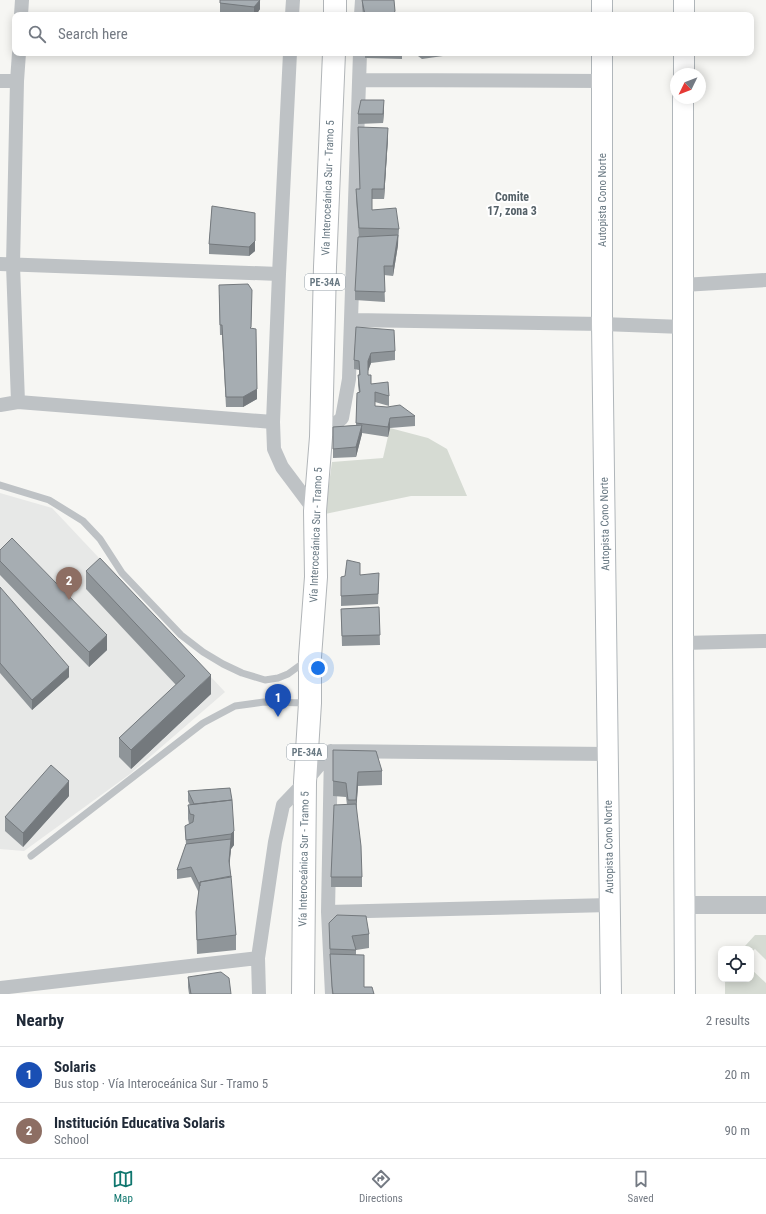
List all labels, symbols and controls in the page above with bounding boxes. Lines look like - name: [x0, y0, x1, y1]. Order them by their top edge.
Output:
- search box: [12, 12, 754, 56]
- icon: search: [26, 23, 48, 45]
- text: Search here: [58, 25, 128, 43]
- north arrow: [670, 68, 706, 104]
- street label: Vía Interoceánica Sur - Tramo 5: [319, 120, 337, 256]
- street label: Autopista Cono Norte: [596, 153, 609, 247]
- district label: Comite 17, zona 3: [487, 190, 537, 218]
- road number: PE-34A: [305, 274, 345, 290]
- street label: Vía Interoceánica Sur - Tramo 5: [307, 467, 325, 603]
- street label: Autopista Cono Norte: [598, 477, 612, 571]
- pin: 2: [56, 567, 82, 600]
- your location: [308, 658, 328, 678]
- pin: 1: [265, 684, 291, 717]
- road number: PE-34A: [287, 744, 327, 760]
- street label: Vía Interoceánica Sur - Tramo 5: [296, 791, 312, 927]
- street label: Autopista Cono Norte: [602, 800, 616, 894]
- map controls: [718, 946, 754, 982]
- button: locate: [718, 946, 754, 982]
- text: Nearby: [16, 1010, 64, 1030]
- text: 2 results: [706, 1013, 750, 1028]
- text: Solaris: [54, 1058, 96, 1076]
- text: 1: [26, 1067, 32, 1082]
- text: 20 m: [724, 1067, 750, 1082]
- text: Bus stop · Vía Interoceánica Sur - Tramo 5: [54, 1076, 268, 1091]
- text: Institución Educativa Solaris: [54, 1114, 225, 1132]
- text: 2: [26, 1123, 32, 1138]
- text: 90 m: [724, 1123, 750, 1138]
- text: School: [54, 1132, 89, 1147]
- tab: Map: [112, 1168, 134, 1205]
- tab: Directions: [359, 1168, 403, 1205]
- tab: Saved: [628, 1168, 654, 1205]

